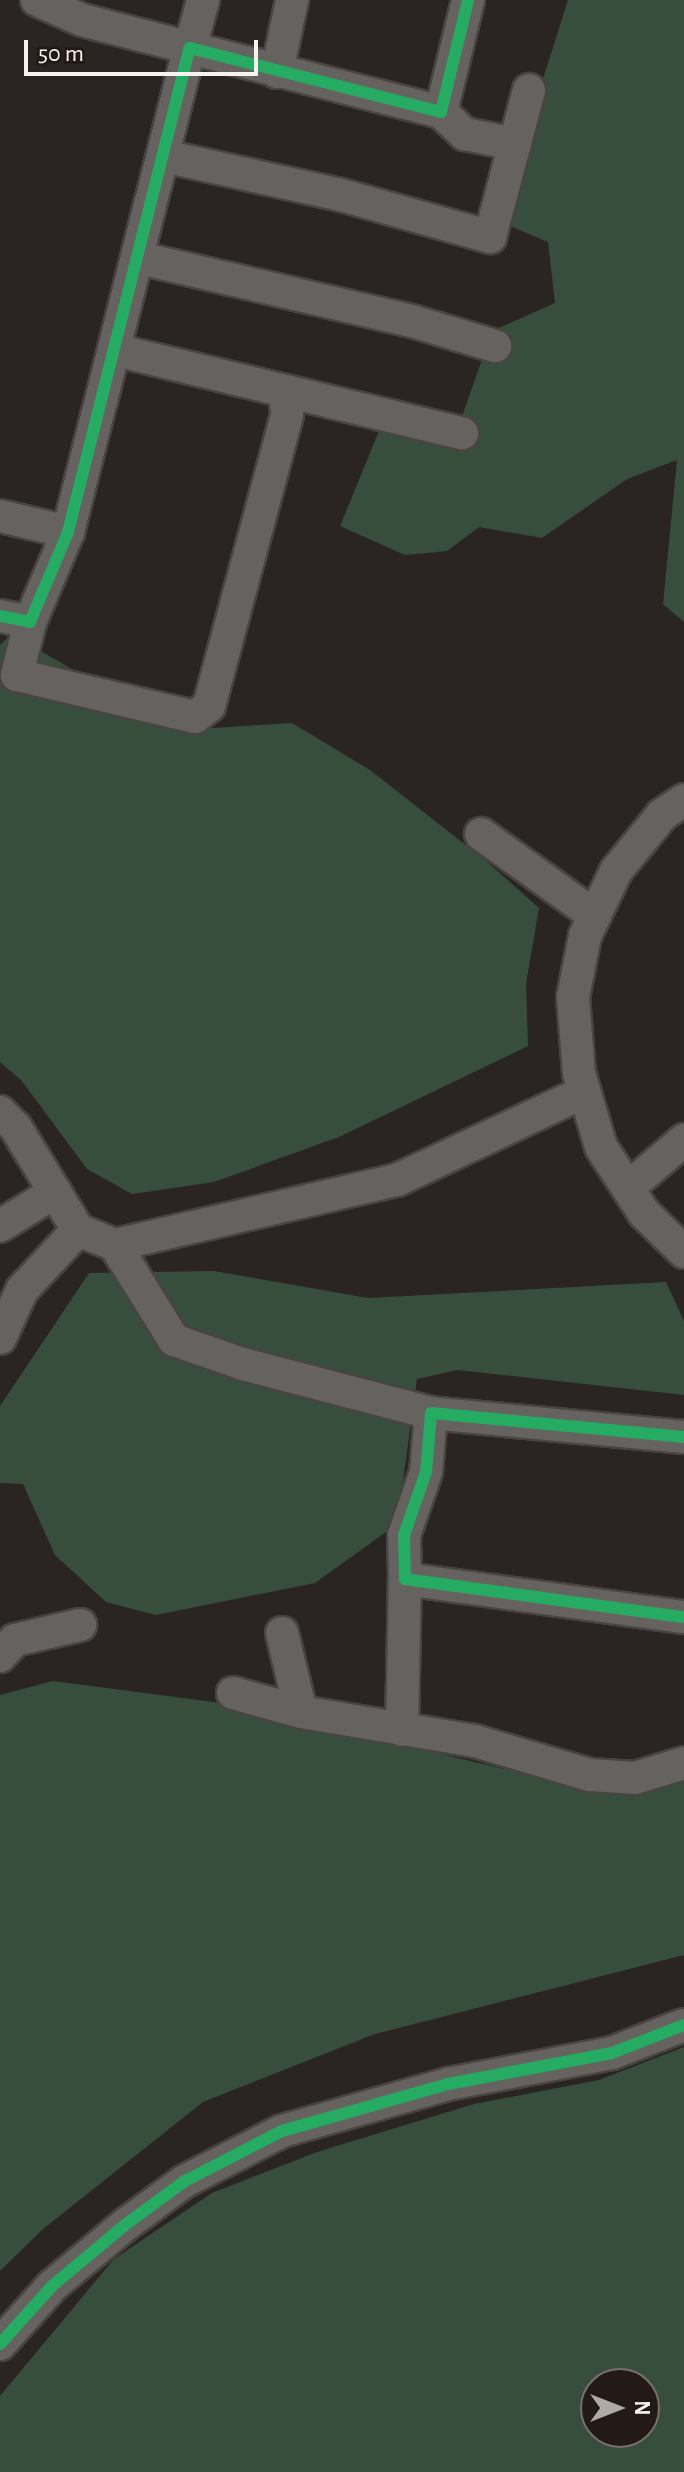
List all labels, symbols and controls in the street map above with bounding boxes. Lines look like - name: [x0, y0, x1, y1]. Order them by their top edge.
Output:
- scale bar: [28, 24, 262, 74]
- text: 50 m: [38, 42, 84, 66]
- north arrow: [580, 2368, 660, 2448]
- text: N: [631, 2400, 653, 2416]

